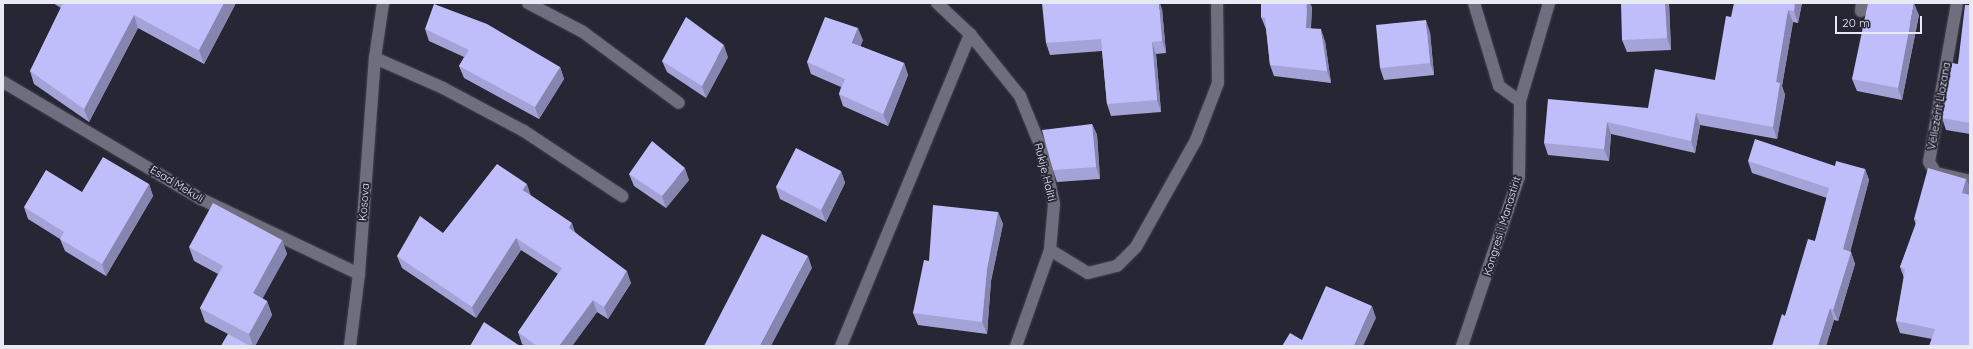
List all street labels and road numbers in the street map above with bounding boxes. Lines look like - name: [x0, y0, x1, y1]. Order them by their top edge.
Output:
- street label: Vëllezërit Llozana: [1925, 61, 1953, 151]
- street label: Rukije Haliti: [1031, 142, 1059, 202]
- street label: Esad Mekuli: [148, 163, 206, 205]
- street label: Kongresi i Manastirit: [1481, 175, 1523, 277]
- street label: Kosova: [356, 183, 372, 221]

